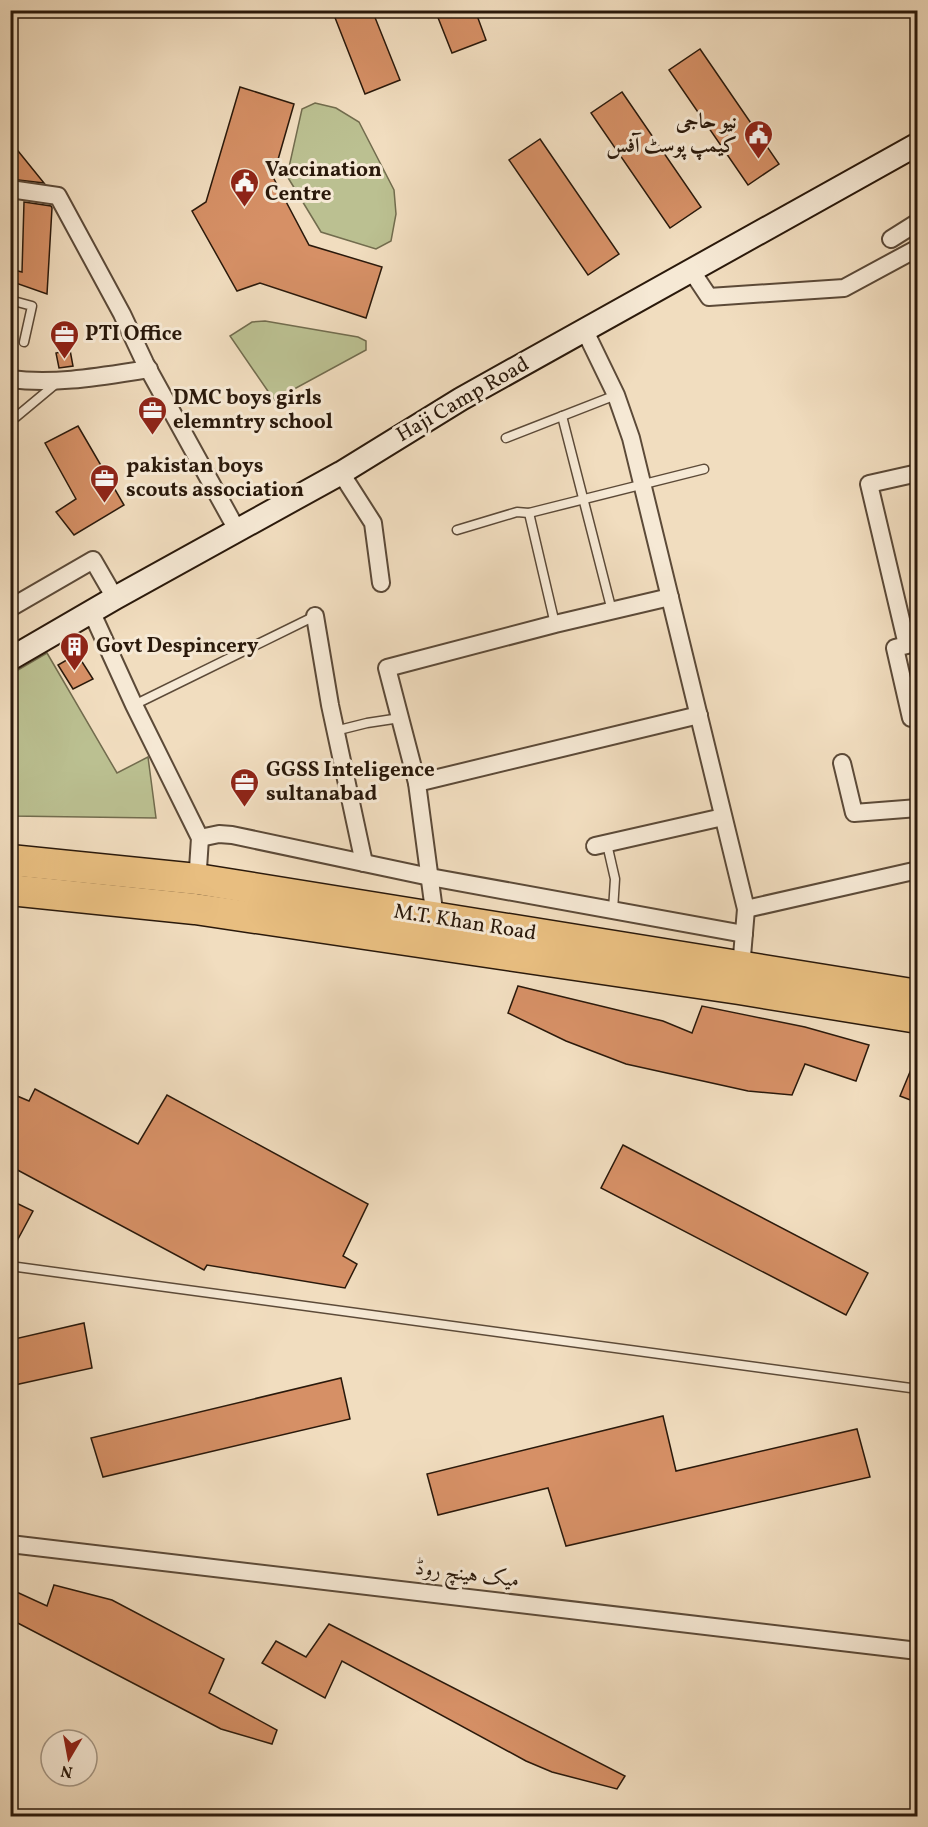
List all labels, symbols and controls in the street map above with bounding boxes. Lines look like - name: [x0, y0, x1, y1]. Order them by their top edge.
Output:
- place label: نیو حاجی کیمپ پوسٹ آفس: [606, 108, 737, 161]
- public building icon: نیو حاجی کیمپ پوسٹ آفس: [742, 118, 774, 160]
- place label: Vaccination Centre: [265, 156, 382, 209]
- public building icon: Vaccination Centre: [228, 166, 260, 208]
- office icon: PTI Office: [48, 318, 80, 360]
- place label: PTI Office: [85, 320, 182, 349]
- street label: Haji Camp Road: [391, 350, 535, 450]
- place label: DMC boys girls elemntry school: [173, 384, 333, 437]
- office icon: DMC boys girls elemntry school: [136, 394, 168, 436]
- place label: pakistan boys scouts association: [126, 452, 304, 505]
- office icon: pakistan boys scouts association: [89, 462, 121, 504]
- building icon: Govt Despincery: [59, 630, 91, 672]
- place label: Govt Despincery: [96, 632, 259, 661]
- place label: GGSS Inteligence sultanabad: [266, 756, 435, 809]
- office icon: GGSS Inteligence sultanabad: [229, 766, 261, 808]
- street label: M.T. Khan Road: [392, 897, 538, 949]
- street label: میک ہینچ روڈ: [413, 1554, 521, 1599]
- north arrow: [39, 1728, 99, 1788]
- text: N: [59, 1759, 74, 1783]

